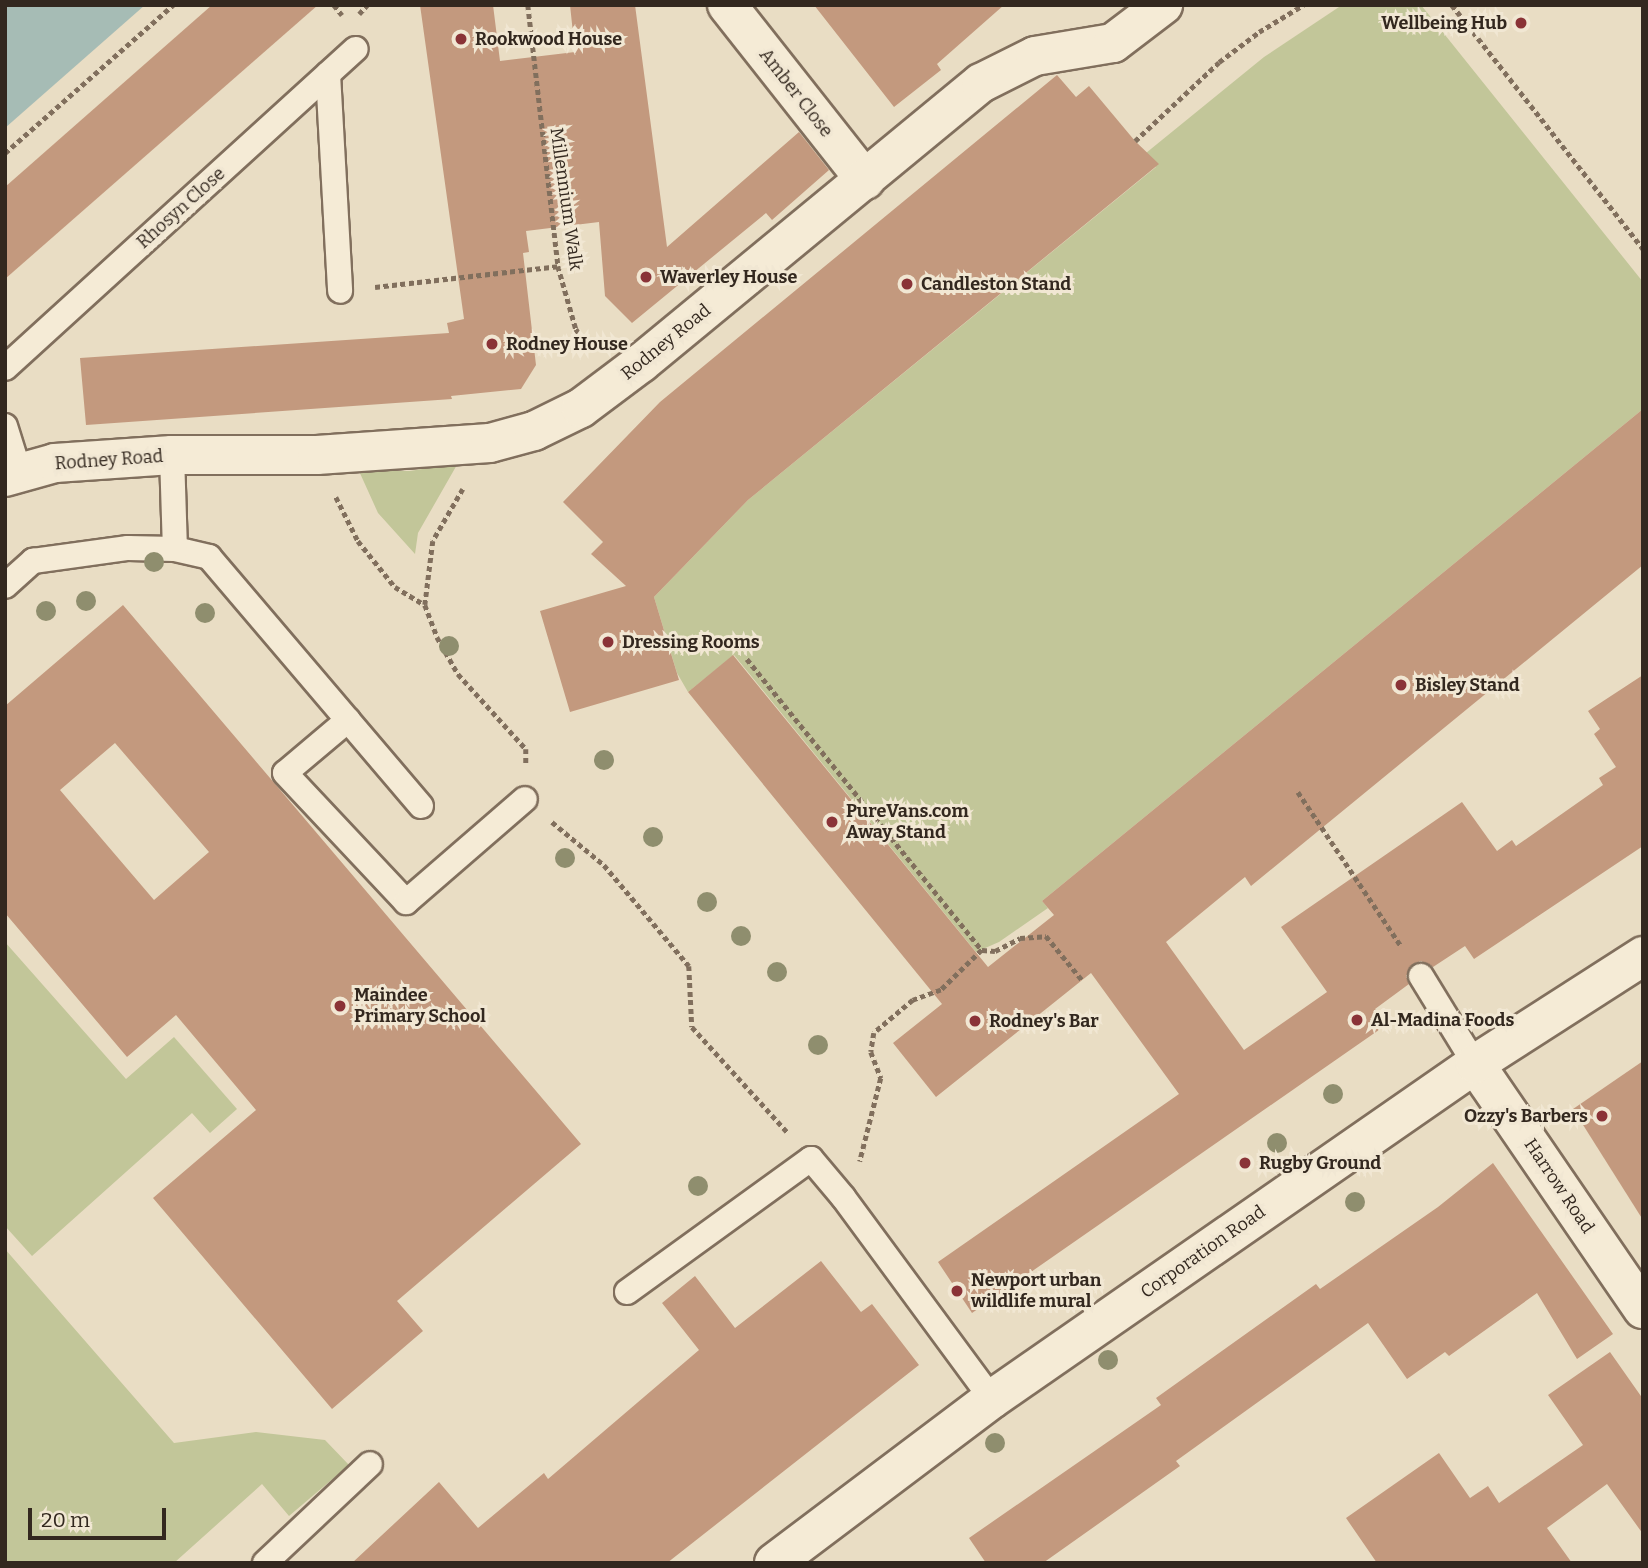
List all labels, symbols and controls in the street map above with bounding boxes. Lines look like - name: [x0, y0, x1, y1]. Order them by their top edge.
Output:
- place label: Wellbeing Hub: [1381, 12, 1507, 34]
- marker: Wellbeing Hub: [1513, 15, 1529, 31]
- place label: Rookwood House: [475, 28, 622, 50]
- marker: Rookwood House: [453, 31, 469, 47]
- street label: Amber Close: [755, 44, 837, 142]
- street label: Millennium Walk: [545, 126, 587, 272]
- street label: Rhosyn Close: [132, 163, 230, 253]
- place label: Waverley House: [660, 266, 797, 288]
- marker: Waverley House: [638, 269, 654, 285]
- place label: Candleston Stand: [921, 273, 1071, 295]
- marker: Candleston Stand: [899, 276, 915, 292]
- street label: Rodney Road: [617, 299, 715, 385]
- place label: Rodney House: [506, 333, 628, 355]
- marker: Rodney House: [484, 336, 500, 352]
- street label: Rodney Road: [54, 445, 164, 475]
- place label: Dressing Rooms: [622, 631, 760, 653]
- marker: Dressing Rooms: [600, 634, 616, 650]
- place label: Bisley Stand: [1415, 674, 1520, 696]
- marker: Bisley Stand: [1393, 677, 1409, 693]
- place label: PureVans.com Away Stand: [846, 801, 969, 844]
- marker: PureVans.com Away Stand: [824, 814, 840, 830]
- place label: Maindee Primary School: [354, 985, 486, 1028]
- marker: Maindee Primary School: [332, 998, 348, 1014]
- place label: Al-Madina Foods: [1371, 1009, 1514, 1031]
- place label: Rodney's Bar: [989, 1010, 1099, 1032]
- marker: Al-Madina Foods: [1349, 1012, 1365, 1028]
- marker: Rodney's Bar: [967, 1013, 983, 1029]
- place label: Ozzy's Barbers: [1464, 1105, 1588, 1127]
- marker: Ozzy's Barbers: [1594, 1108, 1610, 1124]
- street label: Harrow Road: [1519, 1135, 1599, 1237]
- place label: Rugby Ground: [1259, 1152, 1381, 1174]
- marker: Rugby Ground: [1237, 1155, 1253, 1171]
- street label: Corporation Road: [1137, 1201, 1269, 1303]
- place label: Newport urban wildlife mural: [971, 1270, 1101, 1312]
- marker: Newport urban wildlife mural: [949, 1283, 965, 1299]
- scale bar: [32, 1494, 170, 1538]
- text: 20 m: [41, 1507, 90, 1533]

